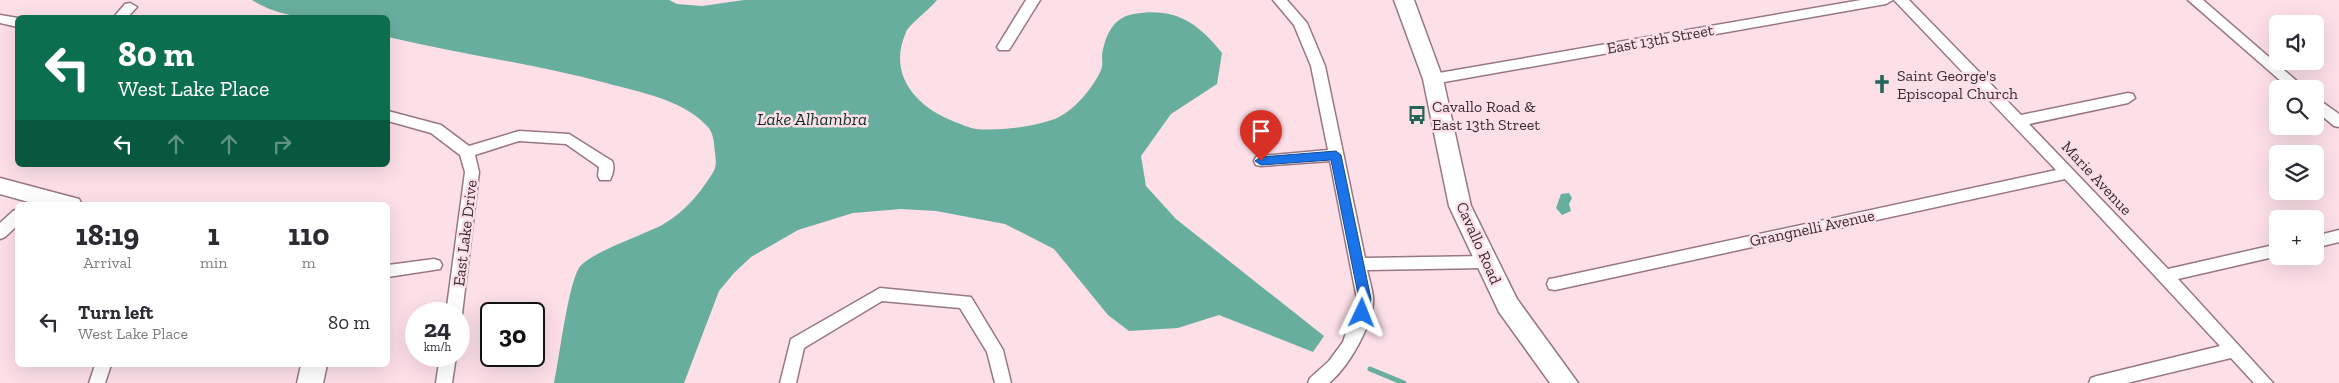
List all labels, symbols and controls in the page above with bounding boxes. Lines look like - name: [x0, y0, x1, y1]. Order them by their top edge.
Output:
- map controls: [2269, 15, 2324, 265]
- button: sound: [2269, 15, 2324, 70]
- street label: East 13th Street: [1605, 20, 1715, 58]
- text: 80 m: [118, 33, 194, 75]
- icon: left: [35, 35, 100, 100]
- place label: Saint George's Episcopal Church: [1897, 66, 2018, 103]
- church icon: Saint George's Episcopal Church: [1871, 73, 1893, 95]
- text: West Lake Place: [118, 75, 269, 102]
- button: search: [2269, 80, 2324, 135]
- place label: Cavallo Road & East 13th Street: [1432, 97, 1540, 134]
- bus stop icon: Cavallo Road & East 13th Street: [1406, 104, 1428, 126]
- water label: Lake Alhambra: [757, 108, 867, 130]
- pin: [1240, 110, 1282, 161]
- icon: arrive: [1247, 117, 1275, 145]
- icon: left: [109, 130, 137, 158]
- icon: ahead: [162, 130, 190, 158]
- icon: ahead: [215, 130, 243, 158]
- icon: right: [268, 130, 296, 158]
- street label: Marie Avenue: [2058, 137, 2136, 219]
- button: layers: [2269, 145, 2324, 200]
- street label: East Lake Drive: [449, 179, 481, 287]
- street label: Cavallo Road: [1452, 199, 1506, 287]
- street label: Grangnelli Avenue: [1748, 206, 1876, 250]
- button: +: [2269, 210, 2324, 265]
- text: 18:19: [76, 217, 139, 253]
- text: 1: [208, 217, 220, 253]
- text: 110: [288, 217, 329, 253]
- text: Arrival: [83, 253, 132, 272]
- text: min: [200, 253, 227, 272]
- text: m: [302, 253, 316, 272]
- position arrow: [1335, 286, 1387, 338]
- text: Turn left: [78, 301, 153, 324]
- speed limit sign: 30: [480, 302, 545, 367]
- icon: left: [35, 308, 63, 336]
- text: 80 m: [328, 311, 370, 334]
- text: 24: [424, 313, 451, 343]
- text: West Lake Place: [78, 324, 188, 343]
- text: km/h: [424, 340, 451, 354]

